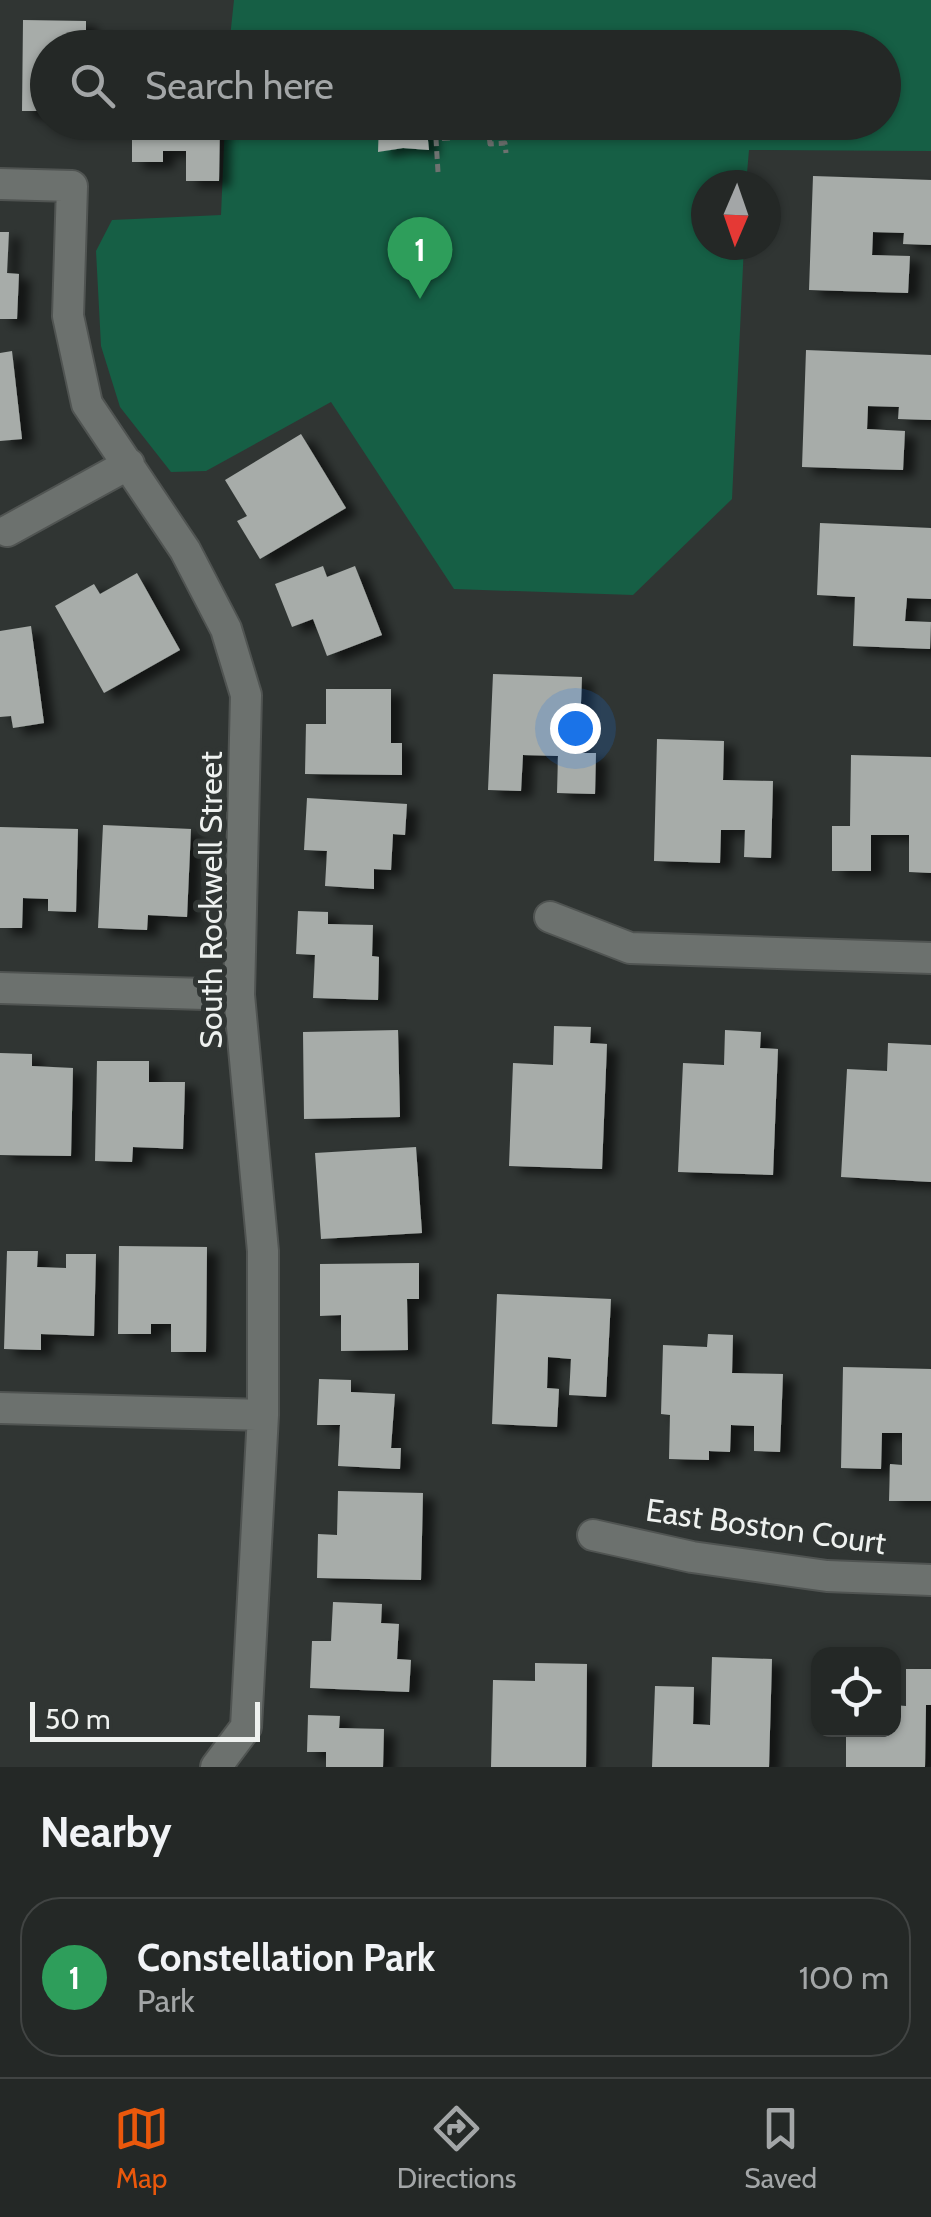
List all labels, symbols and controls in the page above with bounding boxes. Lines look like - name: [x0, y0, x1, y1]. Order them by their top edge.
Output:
- search box: [30, 30, 901, 140]
- icon: search: [65, 58, 120, 113]
- text: Search here: [145, 62, 334, 109]
- north arrow: [691, 170, 781, 260]
- pin: 1: [388, 216, 452, 299]
- your location: [550, 703, 601, 754]
- street label: South Rockwell Street: [191, 751, 230, 1049]
- street label: East Boston Court: [643, 1490, 889, 1562]
- map controls: [811, 1647, 901, 1737]
- button: locate: [811, 1647, 901, 1737]
- scale bar: [30, 1697, 260, 1742]
- text: 50 m: [45, 1702, 111, 1736]
- text: Nearby: [40, 1806, 172, 1858]
- text: Constellation Park: [137, 1934, 435, 1981]
- text: 1: [69, 1958, 80, 1997]
- text: 100 m: [799, 1958, 889, 1997]
- text: Park: [137, 1981, 195, 2020]
- tab: Map: [114, 2101, 169, 2195]
- tab: Directions: [397, 2101, 516, 2195]
- tab: Saved: [744, 2101, 817, 2195]

